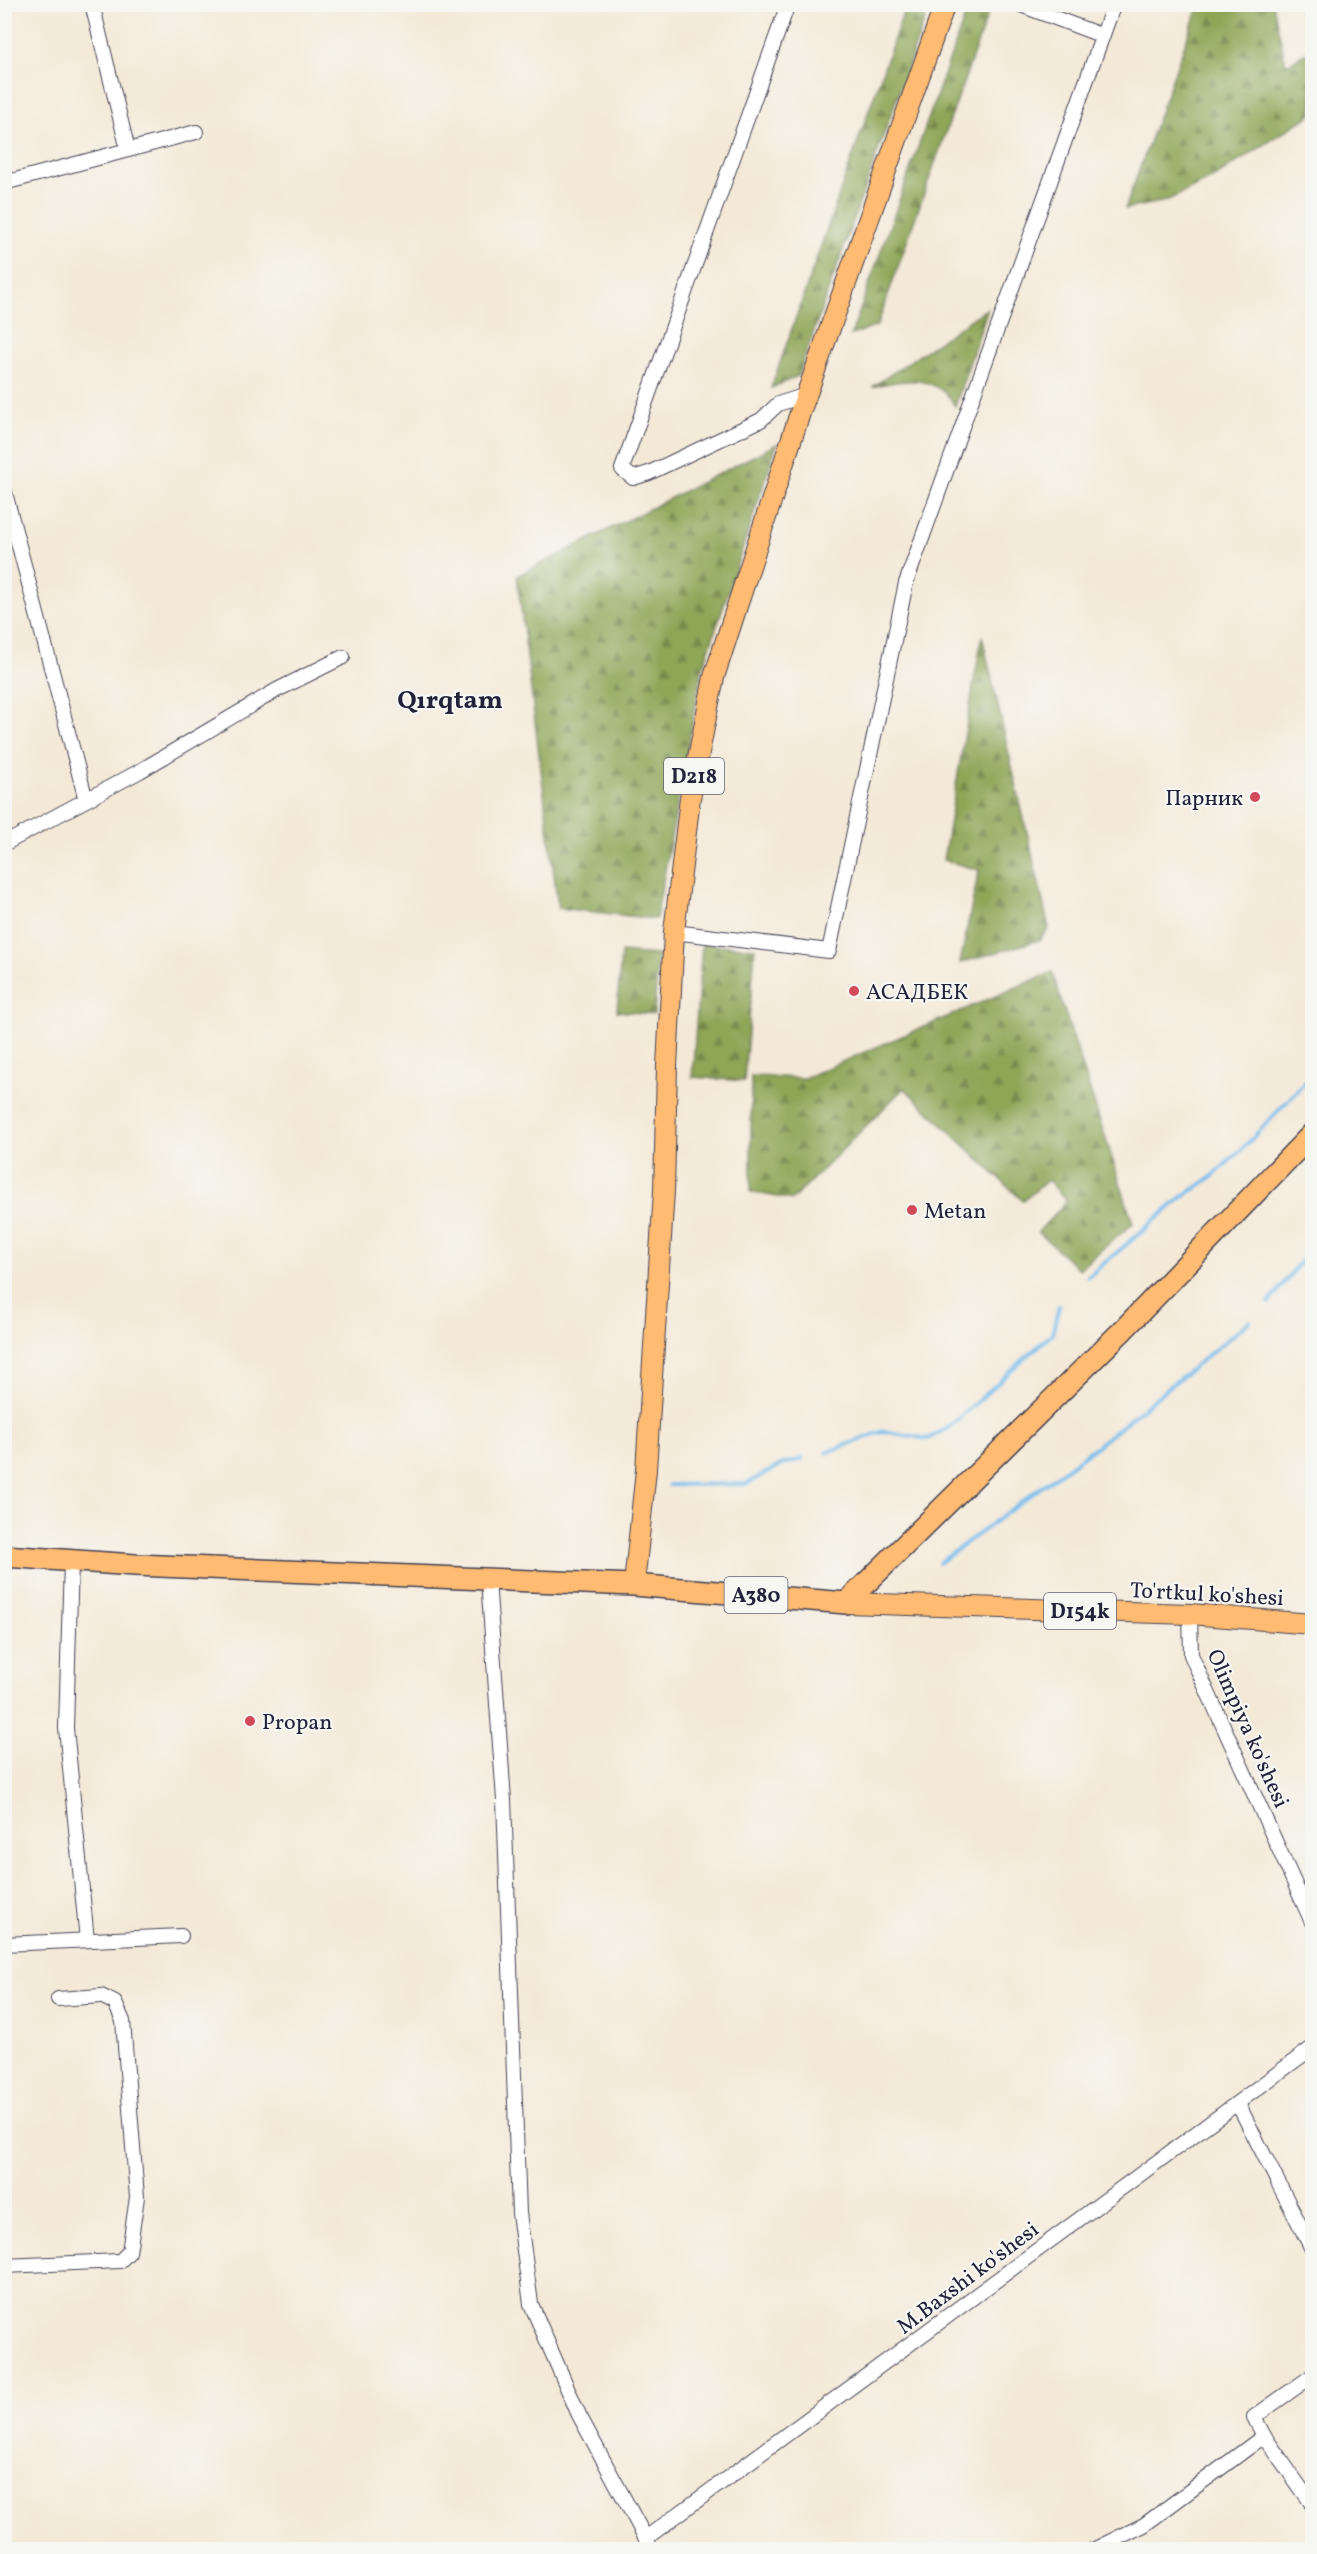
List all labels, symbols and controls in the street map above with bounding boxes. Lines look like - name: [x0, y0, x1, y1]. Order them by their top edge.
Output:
- district label: Qırqtam: [397, 683, 503, 719]
- road number: D218: [664, 758, 724, 794]
- place label: Парник: [1165, 784, 1243, 815]
- marker: Парник: [1248, 790, 1262, 804]
- place label: АСАДБЕК: [866, 978, 968, 1009]
- marker: АСАДБЕК: [847, 984, 861, 998]
- place label: Metan: [924, 1197, 986, 1228]
- marker: Metan: [905, 1203, 919, 1217]
- street label: To'rtkul ko'shesi: [1129, 1576, 1285, 1615]
- road number: A380: [724, 1577, 788, 1613]
- road number: D154k: [1044, 1593, 1116, 1629]
- street label: Olimpiya ko'shesi: [1198, 1645, 1296, 1813]
- place label: Propan: [262, 1708, 332, 1739]
- marker: Propan: [243, 1714, 257, 1728]
- street label: M.Baxshi ko'shesi: [891, 2215, 1046, 2343]

